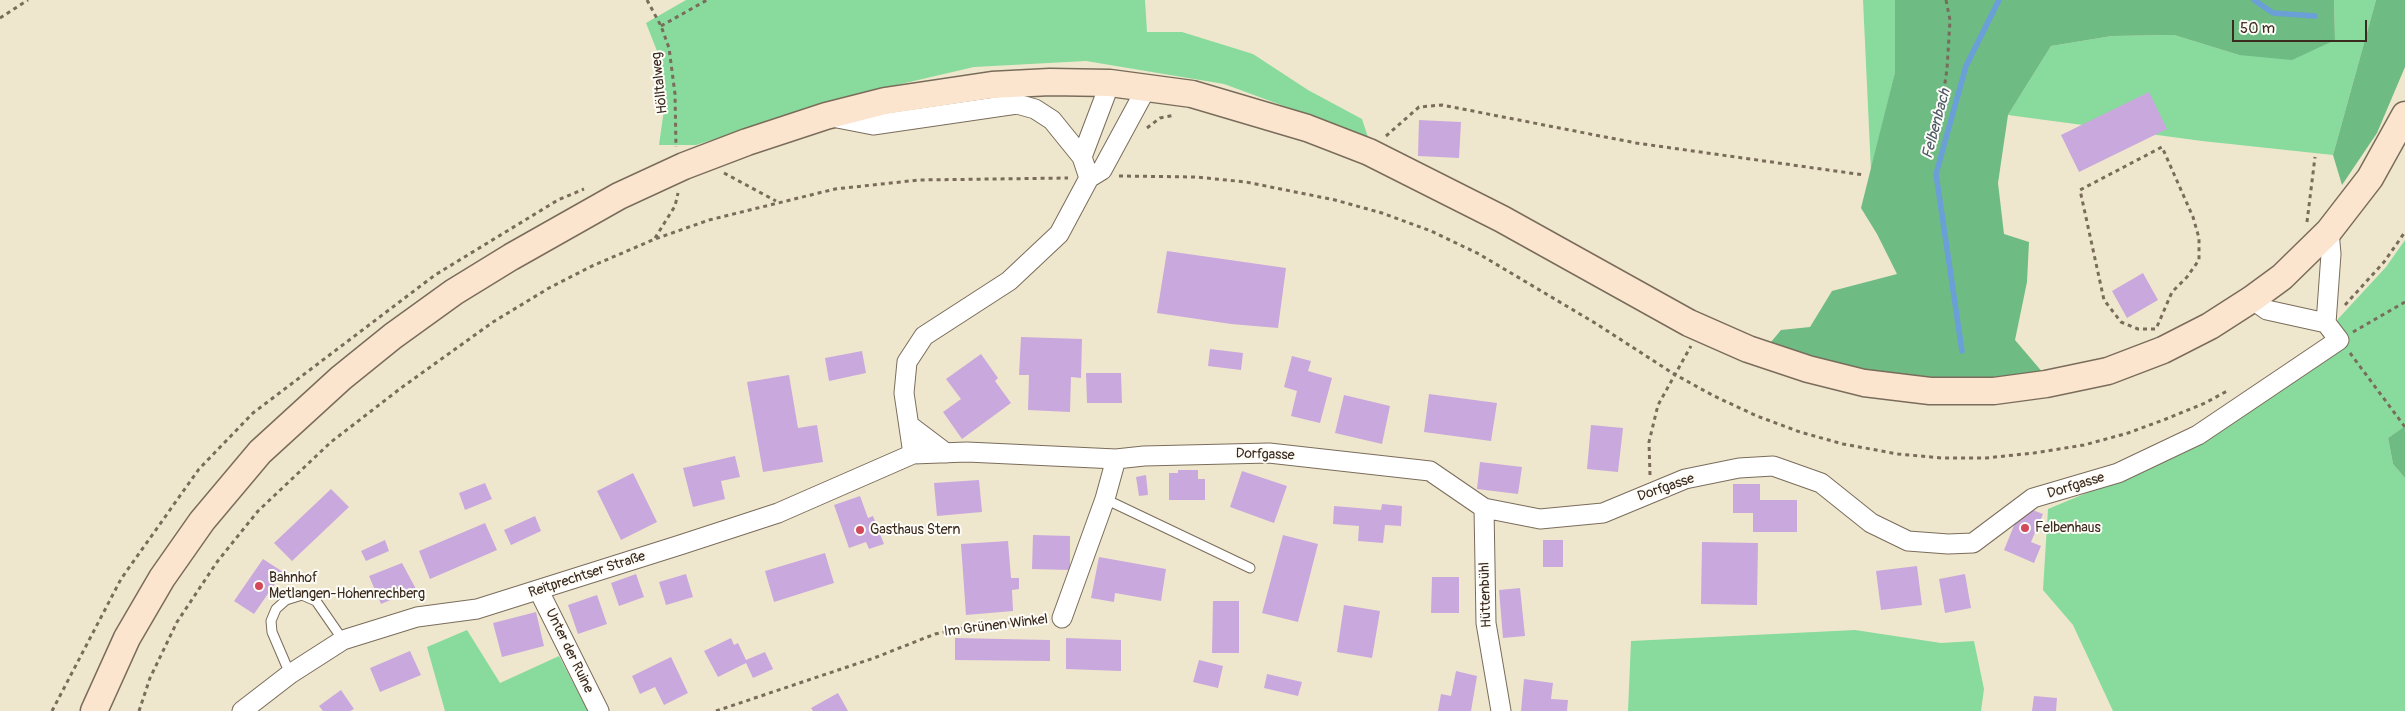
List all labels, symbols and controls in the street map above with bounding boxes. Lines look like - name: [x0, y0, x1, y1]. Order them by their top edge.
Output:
- scale bar: [2235, 10, 2370, 42]
- text: 50 m: [2240, 19, 2275, 38]
- street label: Hölltalweg: [648, 51, 672, 115]
- water label: Felbenbach: [1919, 87, 1955, 161]
- street label: Dorfgasse: [1235, 446, 1295, 464]
- street label: Dorfgasse: [2045, 469, 2107, 503]
- street label: Dorfgasse: [1635, 470, 1697, 506]
- place label: Felbenhaus: [2035, 520, 2101, 536]
- place label: Gasthaus Stern: [870, 522, 960, 538]
- marker: Felbenhaus: [2019, 522, 2031, 534]
- marker: Gasthaus Stern: [854, 524, 866, 536]
- street label: Reitprechtser Straße: [527, 548, 647, 602]
- street label: Hüttenbühl: [1476, 562, 1496, 628]
- place label: Bahnhof Metlangen-Hohenrechberg: [269, 570, 425, 602]
- marker: Bahnhof Metlangen-Hohenrechberg: [253, 580, 265, 592]
- street label: Unter der Ruine: [541, 606, 597, 696]
- street label: Im Grünen Winkel: [943, 611, 1049, 641]

